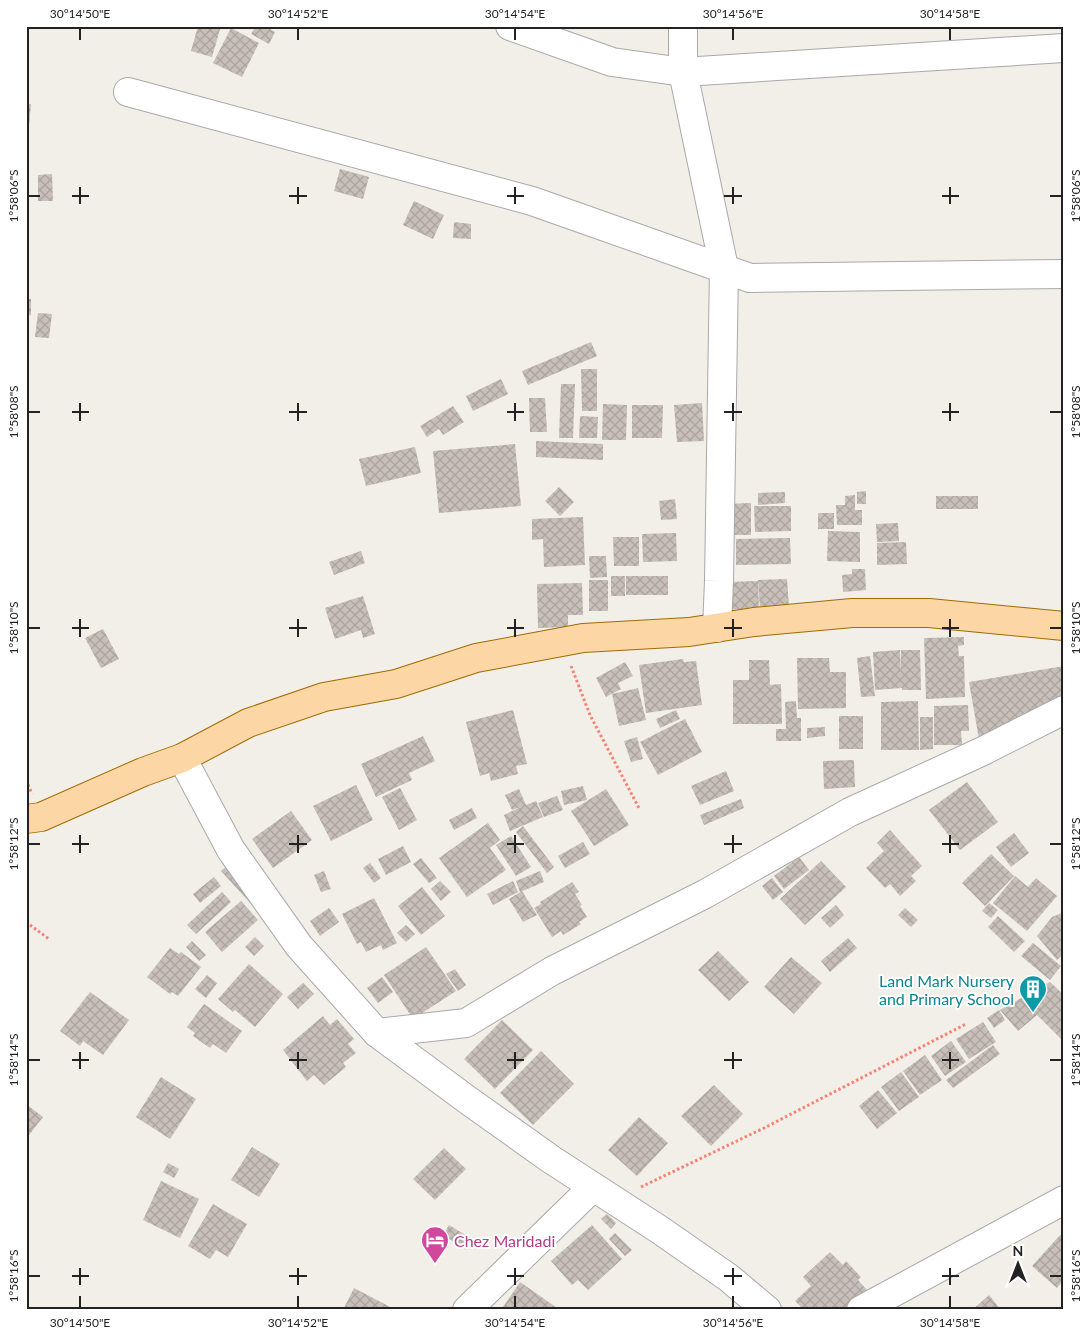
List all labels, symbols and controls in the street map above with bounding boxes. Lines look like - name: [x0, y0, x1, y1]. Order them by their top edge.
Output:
- text: 30°14'50"E: [50, 6, 110, 21]
- text: 30°14'52"E: [268, 6, 328, 21]
- text: 30°14'54"E: [485, 6, 545, 21]
- text: 30°14'56"E: [703, 6, 763, 21]
- text: 30°14'58"E: [920, 6, 980, 21]
- text: 1°58'06"S: [6, 169, 21, 223]
- text: 1°58'06"S: [1068, 169, 1083, 223]
- text: 1°58'08"S: [6, 385, 21, 439]
- text: 1°58'08"S: [1068, 385, 1083, 439]
- text: 1°58'10"S: [6, 601, 21, 655]
- text: 1°58'10"S: [1068, 601, 1083, 655]
- text: 1°58'12"S: [6, 817, 21, 871]
- text: 1°58'12"S: [1068, 817, 1083, 871]
- place label: Land Mark Nursery and Primary School: [879, 971, 1015, 1008]
- building icon: Land Mark Nursery and Primary School: [1018, 974, 1048, 1013]
- text: 1°58'14"S: [6, 1033, 21, 1087]
- text: 1°58'14"S: [1068, 1033, 1083, 1087]
- hotel icon: Chez Maridadi: [420, 1225, 450, 1264]
- place label: Chez Maridadi: [454, 1231, 555, 1250]
- north arrow: [992, 1238, 1042, 1288]
- text: N: [1013, 1242, 1023, 1259]
- text: 1°58'16"S: [6, 1249, 21, 1303]
- text: 1°58'16"S: [1068, 1249, 1083, 1303]
- text: 30°14'50"E: [50, 1315, 110, 1330]
- text: 30°14'52"E: [268, 1315, 328, 1330]
- text: 30°14'54"E: [485, 1315, 545, 1330]
- text: 30°14'56"E: [703, 1315, 763, 1330]
- text: 30°14'58"E: [920, 1315, 980, 1330]

